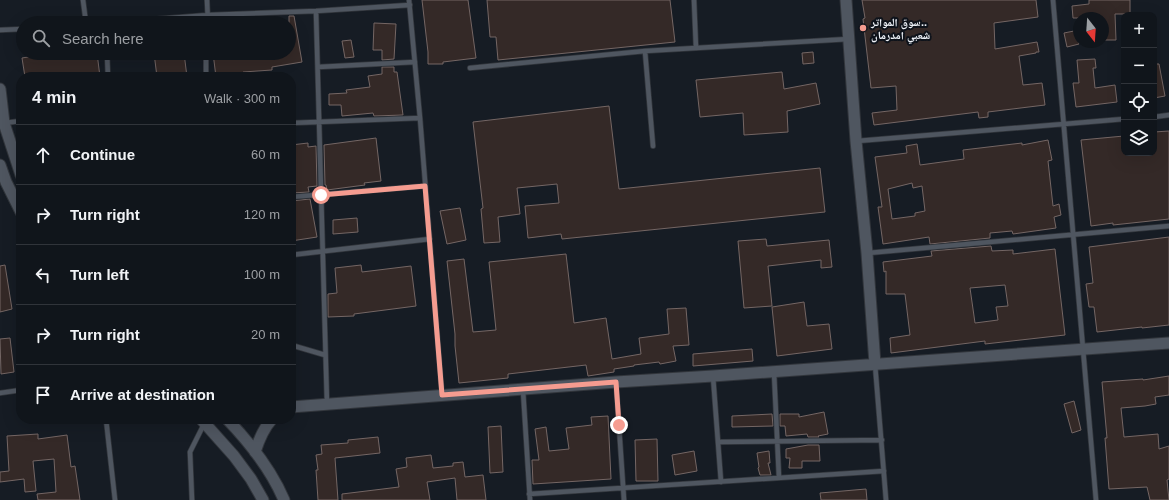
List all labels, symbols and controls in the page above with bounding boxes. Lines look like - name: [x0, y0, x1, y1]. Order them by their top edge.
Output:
- north arrow: [1073, 12, 1109, 48]
- map controls: [1121, 12, 1157, 156]
- button: +: [1121, 12, 1157, 48]
- search box: [16, 16, 296, 60]
- place label: سوق المواتر.. شعبي امدرمان: [870, 16, 931, 44]
- marker: سوق المواتر.. شعبي امدرمان: [858, 23, 868, 33]
- icon: search: [30, 27, 52, 49]
- text: Search here: [62, 30, 144, 47]
- button: −: [1121, 48, 1157, 84]
- button: locate: [1121, 84, 1157, 120]
- text: 4 min: [32, 88, 76, 107]
- text: Walk · 300 m: [204, 91, 280, 106]
- button: layers: [1121, 120, 1157, 156]
- icon: ahead: [32, 144, 54, 166]
- text: Continue: [70, 146, 135, 163]
- text: 60 m: [251, 147, 280, 162]
- route start: [312, 186, 330, 204]
- icon: right: [32, 204, 54, 226]
- text: Turn right: [70, 206, 140, 223]
- text: 120 m: [244, 207, 280, 222]
- icon: left: [32, 264, 54, 286]
- text: Turn left: [70, 266, 129, 283]
- text: 100 m: [244, 267, 280, 282]
- icon: right: [32, 324, 54, 346]
- text: Turn right: [70, 326, 140, 343]
- text: 20 m: [251, 327, 280, 342]
- icon: arrive: [32, 384, 54, 406]
- text: Arrive at destination: [70, 386, 215, 403]
- route end: [610, 416, 628, 434]

